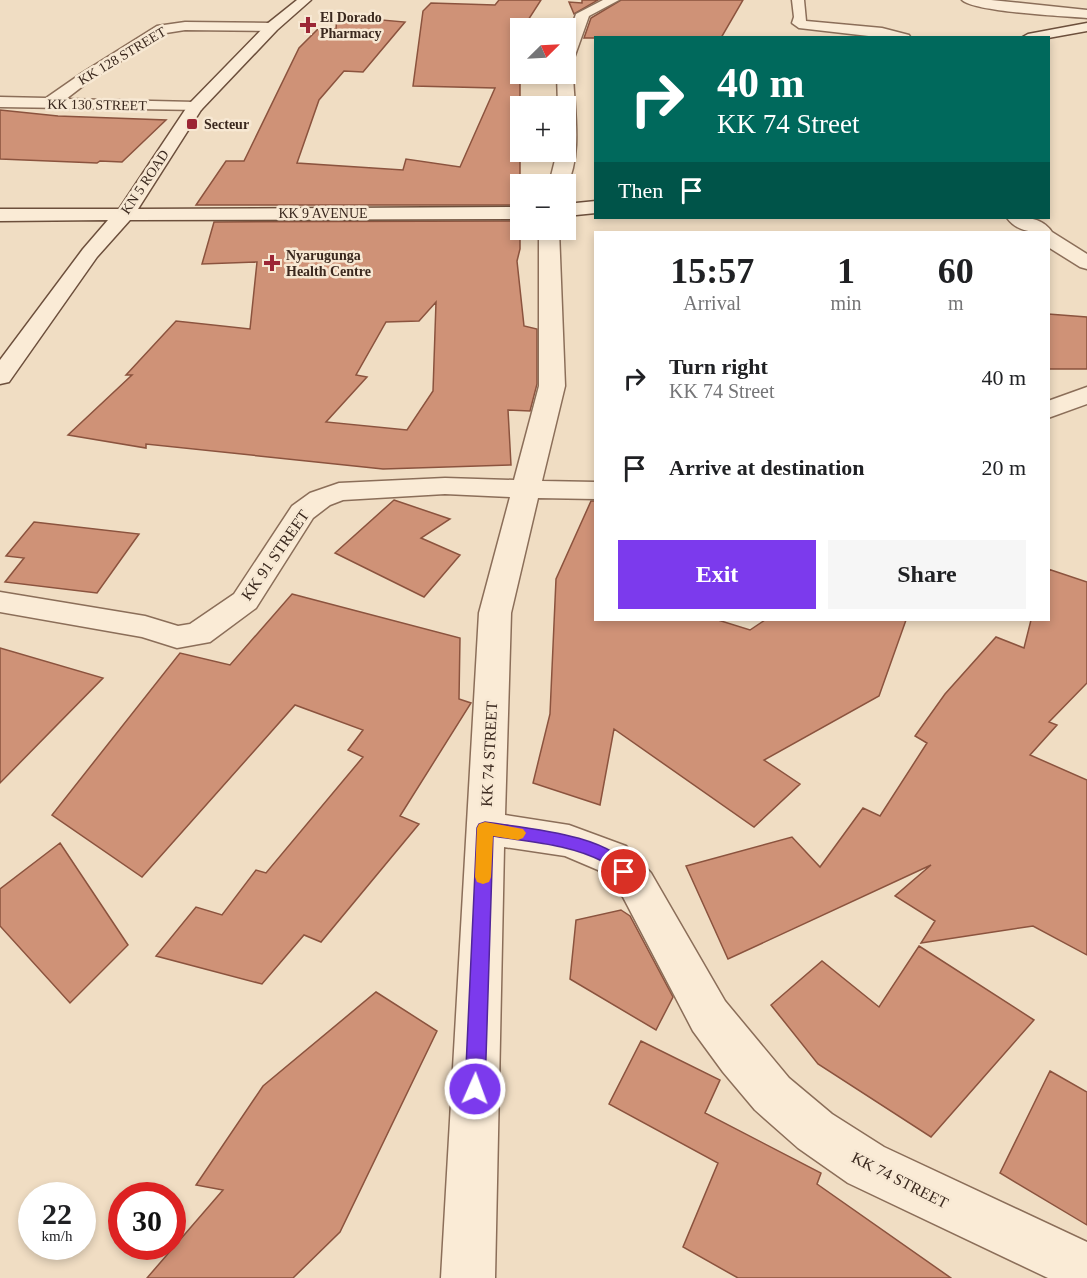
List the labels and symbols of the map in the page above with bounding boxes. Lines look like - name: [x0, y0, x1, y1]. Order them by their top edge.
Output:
- place label: El Dorado Pharmacy: [320, 10, 382, 41]
- marker: El Dorado Pharmacy: [301, 18, 315, 32]
- north arrow: [510, 18, 576, 84]
- street label: KK 128 STREET: [75, 24, 169, 88]
- street label: KK 130 STREET: [47, 97, 147, 113]
- marker: Secteur: [185, 117, 199, 131]
- place label: Secteur: [204, 117, 249, 132]
- street label: KN 5 ROAD: [118, 147, 172, 217]
- street label: KK 9 AVENUE: [278, 206, 368, 221]
- place label: Nyarugunga Health Centre: [286, 248, 371, 279]
- marker: Nyarugunga Health Centre: [263, 254, 281, 272]
- street label: KK 91 STREET: [238, 507, 312, 603]
- street label: KK 74 STREET: [478, 701, 500, 807]
- pin: [598, 846, 649, 897]
- position arrow: [443, 1057, 507, 1121]
- street label: KK 74 STREET: [849, 1148, 951, 1212]
- speed limit sign: 30: [108, 1182, 186, 1260]

